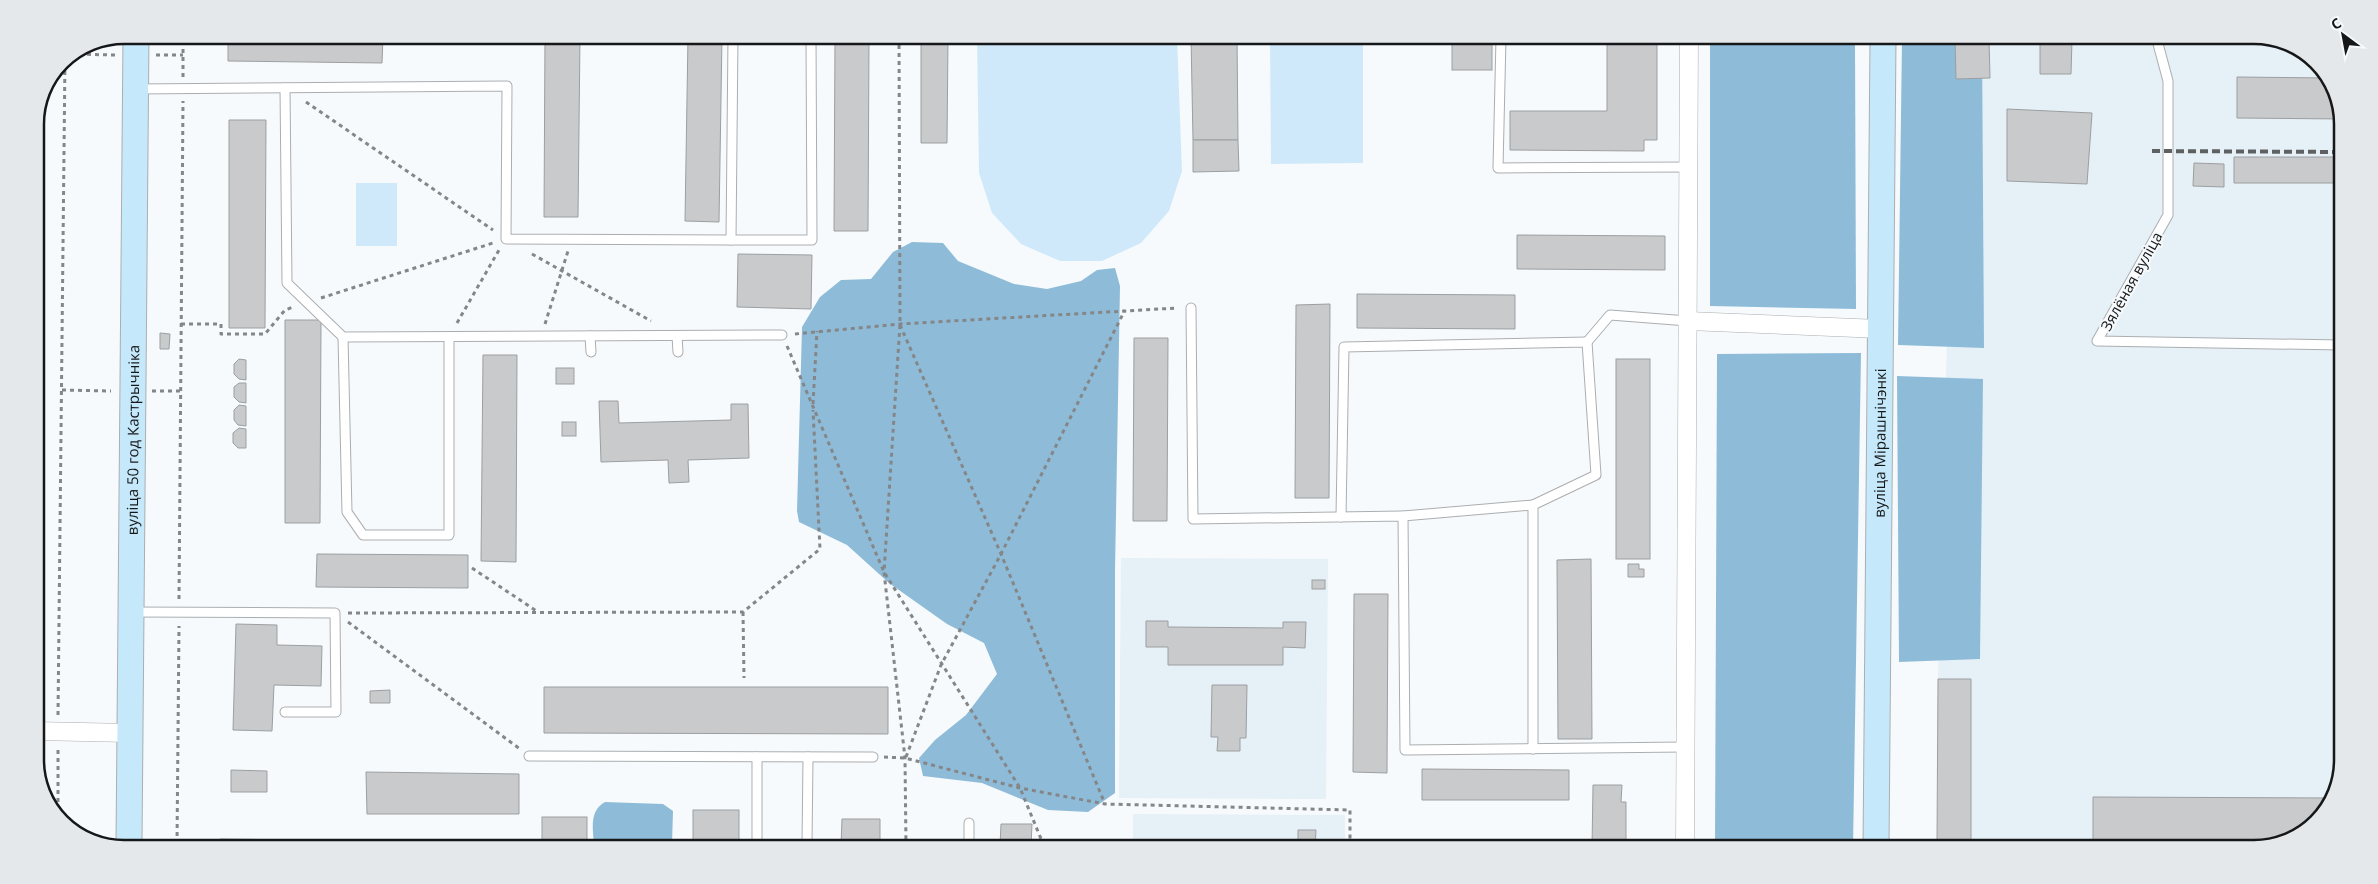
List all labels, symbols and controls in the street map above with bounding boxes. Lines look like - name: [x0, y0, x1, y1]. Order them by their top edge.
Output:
- north arrow: [2318, 10, 2368, 60]
- text: С: [2327, 13, 2345, 34]
- street label: Зялёная вуліца: [2096, 228, 2166, 334]
- street label: вуліца 50 год Кастрычніка: [122, 345, 143, 535]
- street label: вуліца Мірашнічэнкі: [1869, 368, 1890, 518]

